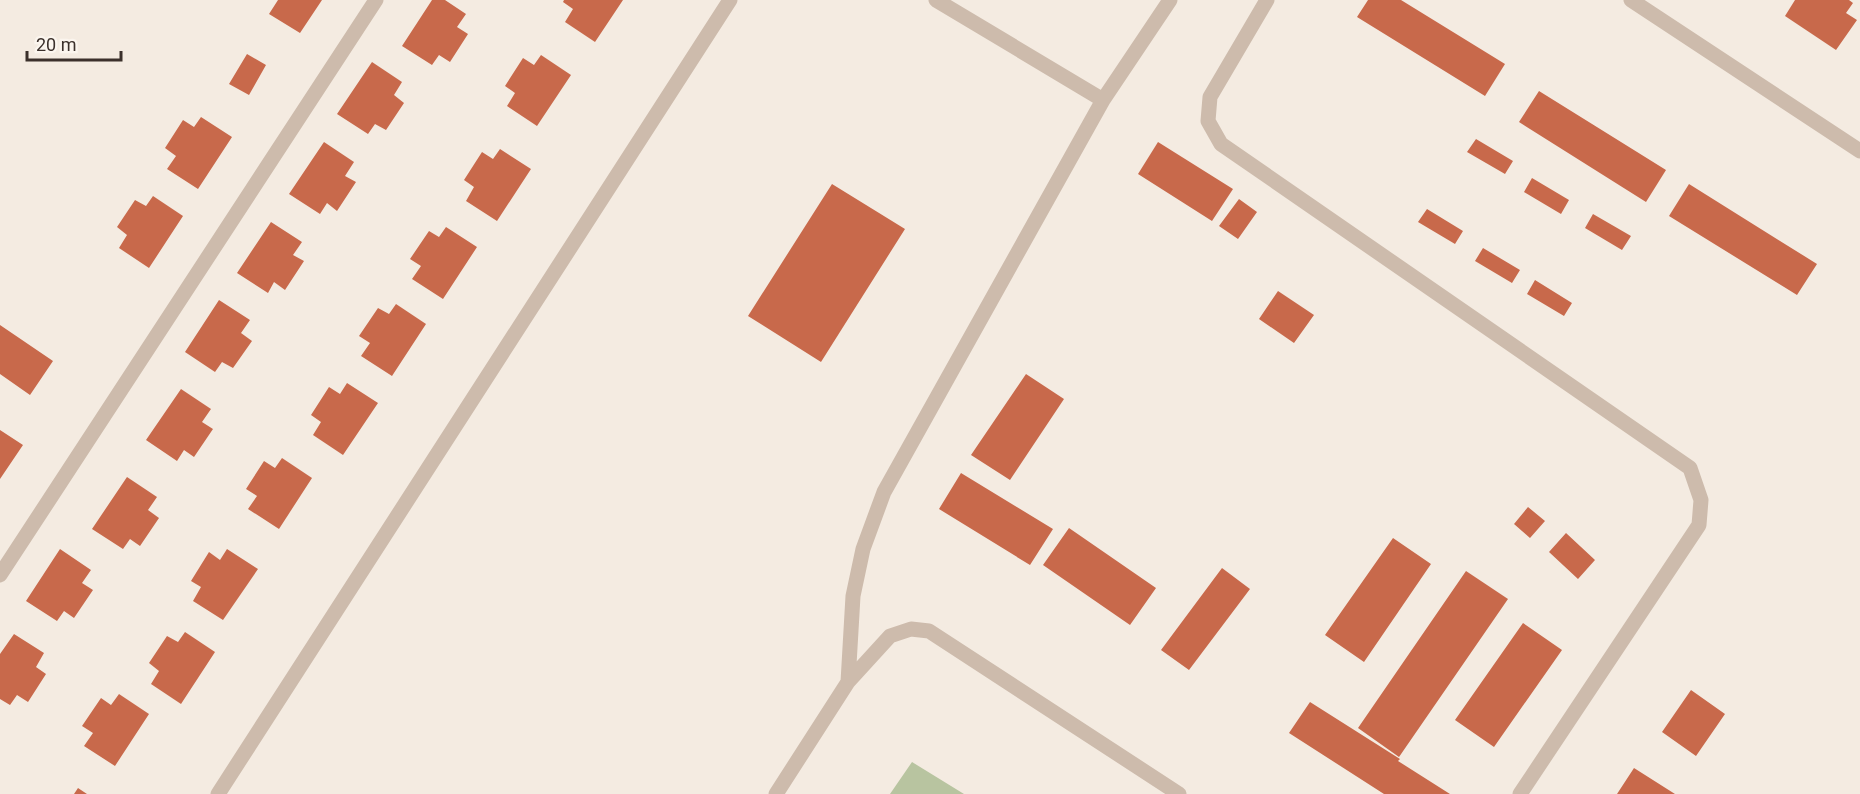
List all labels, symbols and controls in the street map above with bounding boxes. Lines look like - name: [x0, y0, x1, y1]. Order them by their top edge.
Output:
- scale bar: [27, 24, 122, 62]
- text: 20 m: [36, 34, 76, 55]

